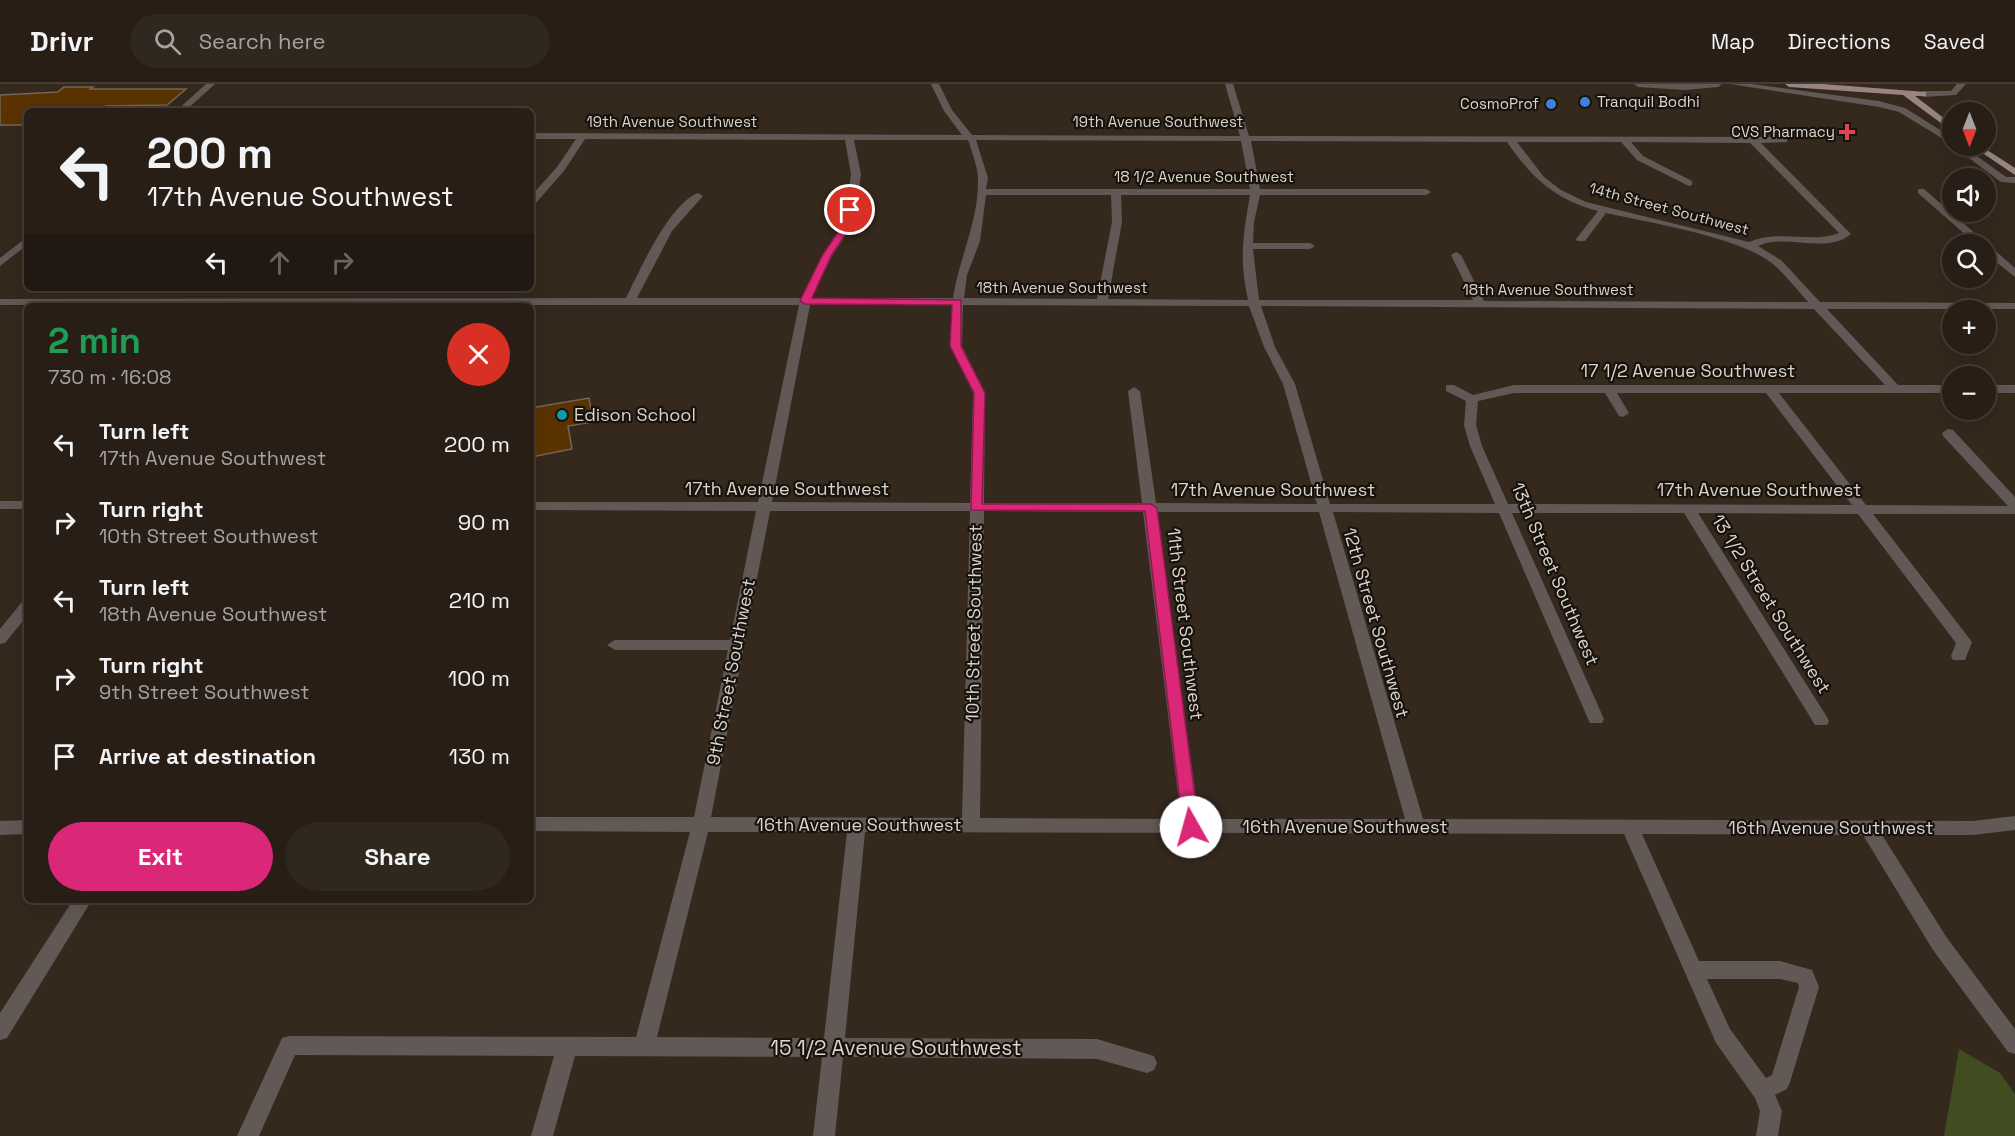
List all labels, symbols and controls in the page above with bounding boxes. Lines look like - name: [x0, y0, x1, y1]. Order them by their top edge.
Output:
- search box: [130, 14, 550, 68]
- text: Drivr: [30, 23, 94, 59]
- icon: search: [151, 25, 184, 58]
- text: Search here: [199, 27, 325, 55]
- text: Map: [1711, 28, 1755, 55]
- text: Directions: [1788, 28, 1891, 55]
- text: Saved: [1924, 28, 1985, 55]
- place label: Tranquil Bodhi: [1597, 92, 1700, 111]
- place label: CosmoProf: [1460, 94, 1539, 113]
- marker: Tranquil Bodhi: [1578, 95, 1592, 109]
- marker: CosmoProf: [1544, 97, 1558, 111]
- north arrow: [1942, 102, 1996, 156]
- map controls: [1942, 102, 1996, 420]
- street label: 19th Avenue Southwest: [586, 112, 758, 131]
- street label: 19th Avenue Southwest: [1072, 112, 1244, 131]
- place label: CVS Pharmacy: [1731, 122, 1835, 141]
- marker: CVS Pharmacy: [1840, 125, 1854, 139]
- text: 200 m: [147, 127, 273, 180]
- icon: left: [48, 132, 126, 210]
- street label: 18 1/2 Avenue Southwest: [1114, 167, 1294, 186]
- button: sound: [1942, 168, 1996, 222]
- street label: 14th Street Southwest: [1587, 178, 1751, 239]
- text: 17th Avenue Southwest: [147, 179, 454, 214]
- pin: [824, 184, 875, 235]
- icon: arrive: [833, 193, 866, 226]
- button: search: [1942, 234, 1996, 288]
- icon: left: [200, 246, 233, 279]
- icon: ahead: [263, 246, 296, 279]
- icon: right: [326, 246, 359, 279]
- street label: 18th Avenue Southwest: [976, 278, 1148, 297]
- street label: 18th Avenue Southwest: [1462, 280, 1634, 299]
- button: +: [1942, 300, 1996, 354]
- text: 2 min: [48, 318, 141, 364]
- button: close: [447, 323, 510, 386]
- street label: 17 1/2 Avenue Southwest: [1581, 359, 1795, 382]
- text: 730 m · 16:08: [48, 364, 171, 390]
- button: −: [1942, 366, 1996, 420]
- place label: Edison School: [574, 403, 696, 426]
- marker: Edison School: [555, 408, 569, 422]
- text: Turn left: [99, 417, 189, 445]
- icon: left: [48, 428, 81, 461]
- text: 200 m: [444, 430, 510, 458]
- text: 17th Avenue Southwest: [99, 445, 326, 471]
- street label: 17th Avenue Southwest: [685, 477, 889, 500]
- street label: 17th Avenue Southwest: [1171, 478, 1375, 501]
- street label: 17th Avenue Southwest: [1657, 478, 1861, 501]
- street label: 13th Street Southwest: [1506, 479, 1604, 669]
- text: Turn right: [99, 495, 204, 523]
- icon: right: [48, 506, 81, 539]
- text: 90 m: [458, 508, 510, 536]
- street label: 13 1/2 Street Southwest: [1707, 510, 1836, 698]
- text: 10th Street Southwest: [99, 523, 318, 549]
- street label: 10th Street Southwest: [960, 524, 987, 722]
- street label: 12th Street Southwest: [1338, 525, 1415, 721]
- street label: 11th Street Southwest: [1162, 527, 1209, 721]
- text: Turn left: [99, 573, 189, 601]
- street label: 9th Street Southwest: [701, 577, 760, 767]
- icon: left: [48, 584, 81, 617]
- text: 210 m: [449, 586, 510, 614]
- text: 18th Avenue Southwest: [99, 601, 327, 627]
- text: Turn right: [99, 651, 204, 679]
- icon: right: [48, 662, 81, 695]
- text: 100 m: [448, 664, 510, 692]
- text: 9th Street Southwest: [99, 679, 309, 705]
- icon: arrive: [48, 740, 81, 773]
- text: Arrive at destination: [99, 742, 316, 770]
- text: 130 m: [449, 742, 510, 770]
- position arrow: [1159, 795, 1223, 859]
- street label: 16th Avenue Southwest: [756, 813, 962, 836]
- street label: 16th Avenue Southwest: [1242, 815, 1448, 838]
- street label: 16th Avenue Southwest: [1728, 816, 1934, 839]
- button: Exit: [48, 822, 273, 891]
- button: Share: [285, 822, 510, 891]
- street label: 15 1/2 Avenue Southwest: [770, 1034, 1022, 1061]

